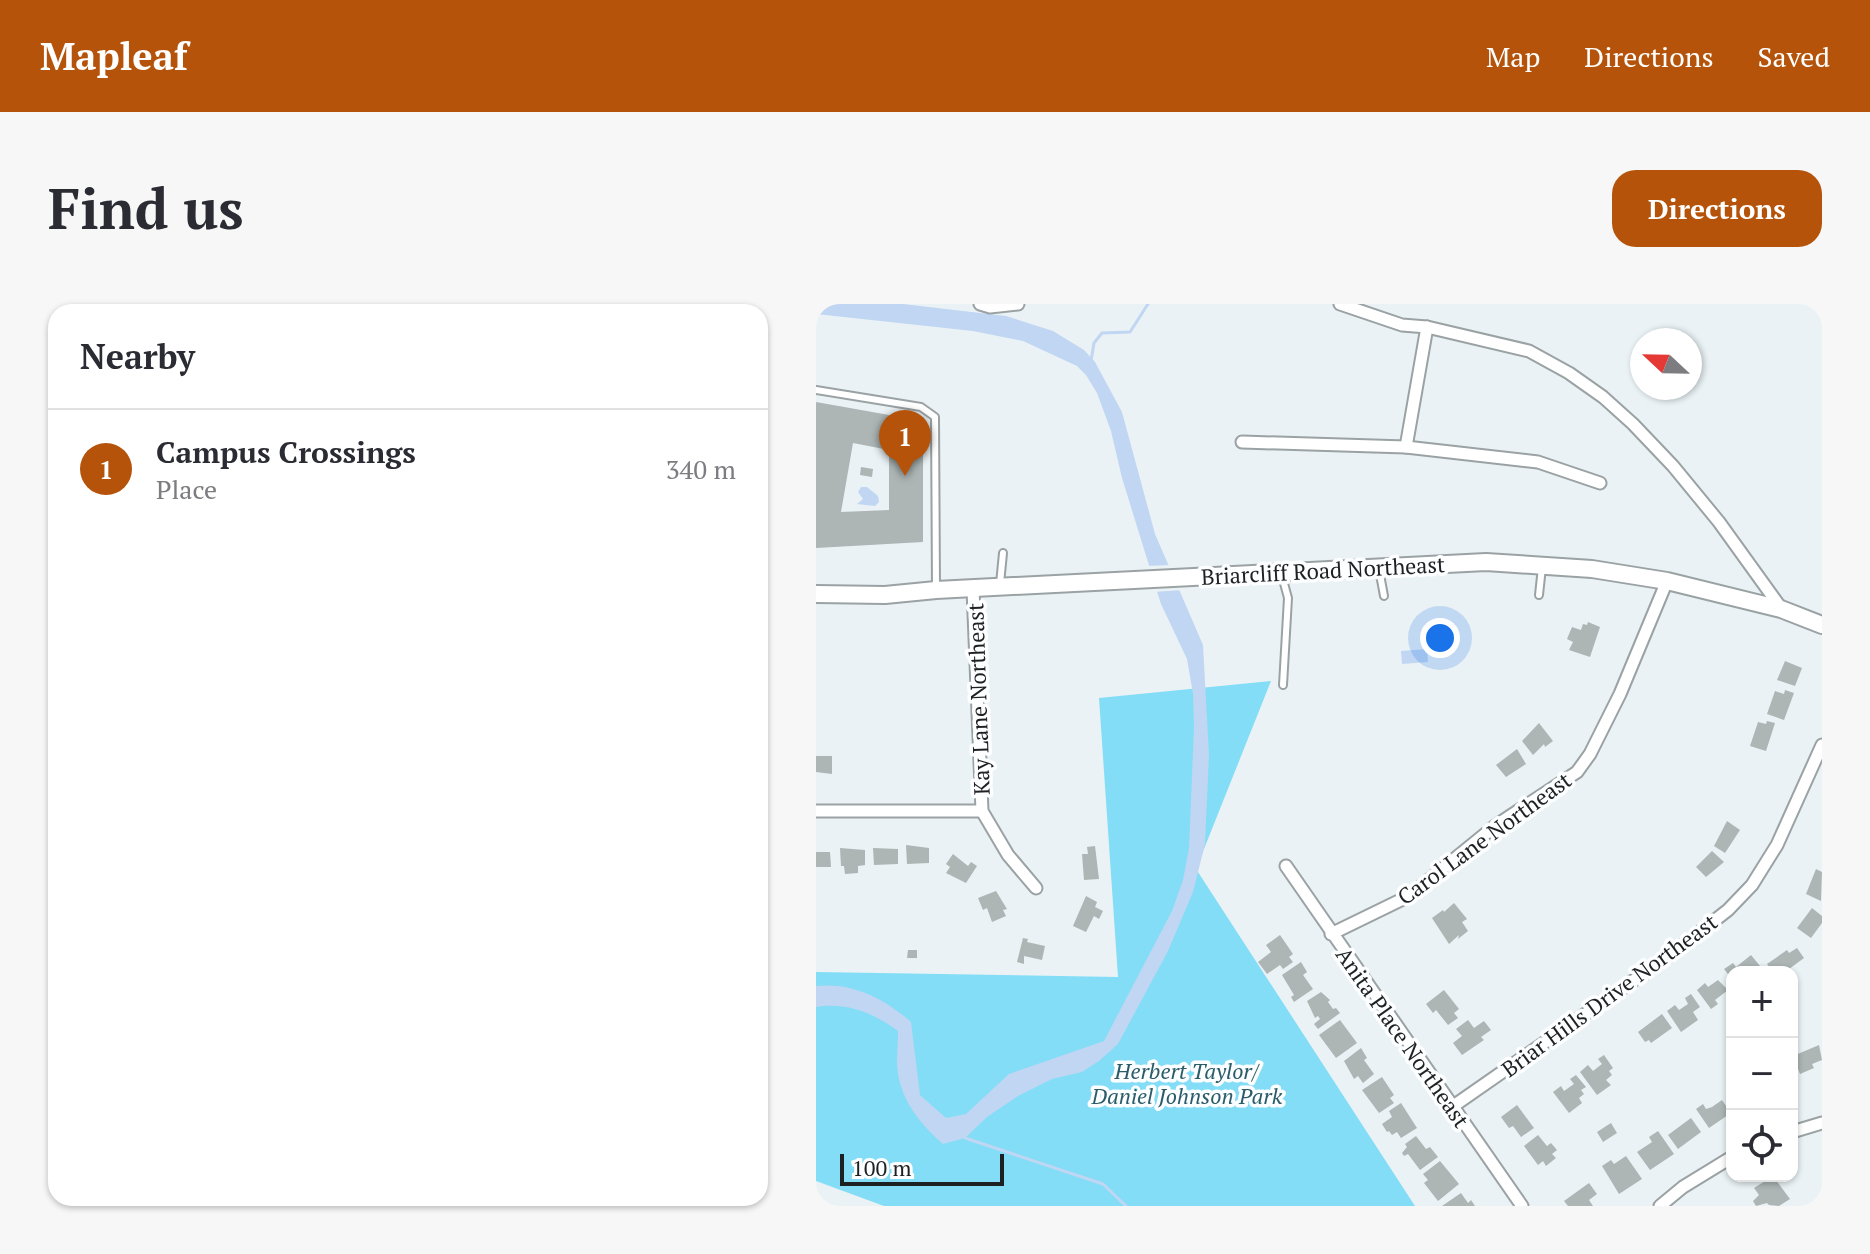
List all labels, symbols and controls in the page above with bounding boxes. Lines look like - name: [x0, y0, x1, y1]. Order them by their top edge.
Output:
- text: Mapleaf: [40, 31, 188, 81]
- text: Map: [1486, 38, 1540, 75]
- text: Directions: [1584, 38, 1714, 75]
- text: Saved: [1758, 38, 1830, 75]
- button: Directions: [1612, 170, 1822, 247]
- text: Find us: [48, 171, 244, 245]
- north arrow: [1630, 328, 1702, 400]
- text: Nearby: [80, 334, 195, 379]
- pin: 1: [879, 410, 931, 476]
- text: Campus Crossings: [156, 432, 416, 472]
- text: 1: [99, 452, 113, 486]
- text: 340 m: [666, 452, 736, 486]
- text: Place: [156, 472, 217, 506]
- street label: Briarcliff Road Northeast: [1200, 549, 1446, 591]
- street label: Kay Lane Northeast: [960, 602, 996, 796]
- your location: [1420, 618, 1460, 658]
- street label: Carol Lane Northeast: [1391, 765, 1577, 911]
- street label: Briar Hills Drive Northeast: [1495, 907, 1723, 1083]
- street label: Anita Place Northeast: [1330, 941, 1476, 1133]
- map controls: [1726, 966, 1798, 1182]
- button: +: [1726, 966, 1798, 1038]
- button: −: [1726, 1038, 1798, 1110]
- park label: Herbert Taylor/ Daniel Johnson Park: [1091, 1056, 1283, 1110]
- button: locate: [1726, 1110, 1798, 1182]
- scale bar: [840, 1150, 1004, 1186]
- text: 100 m: [852, 1153, 912, 1182]

